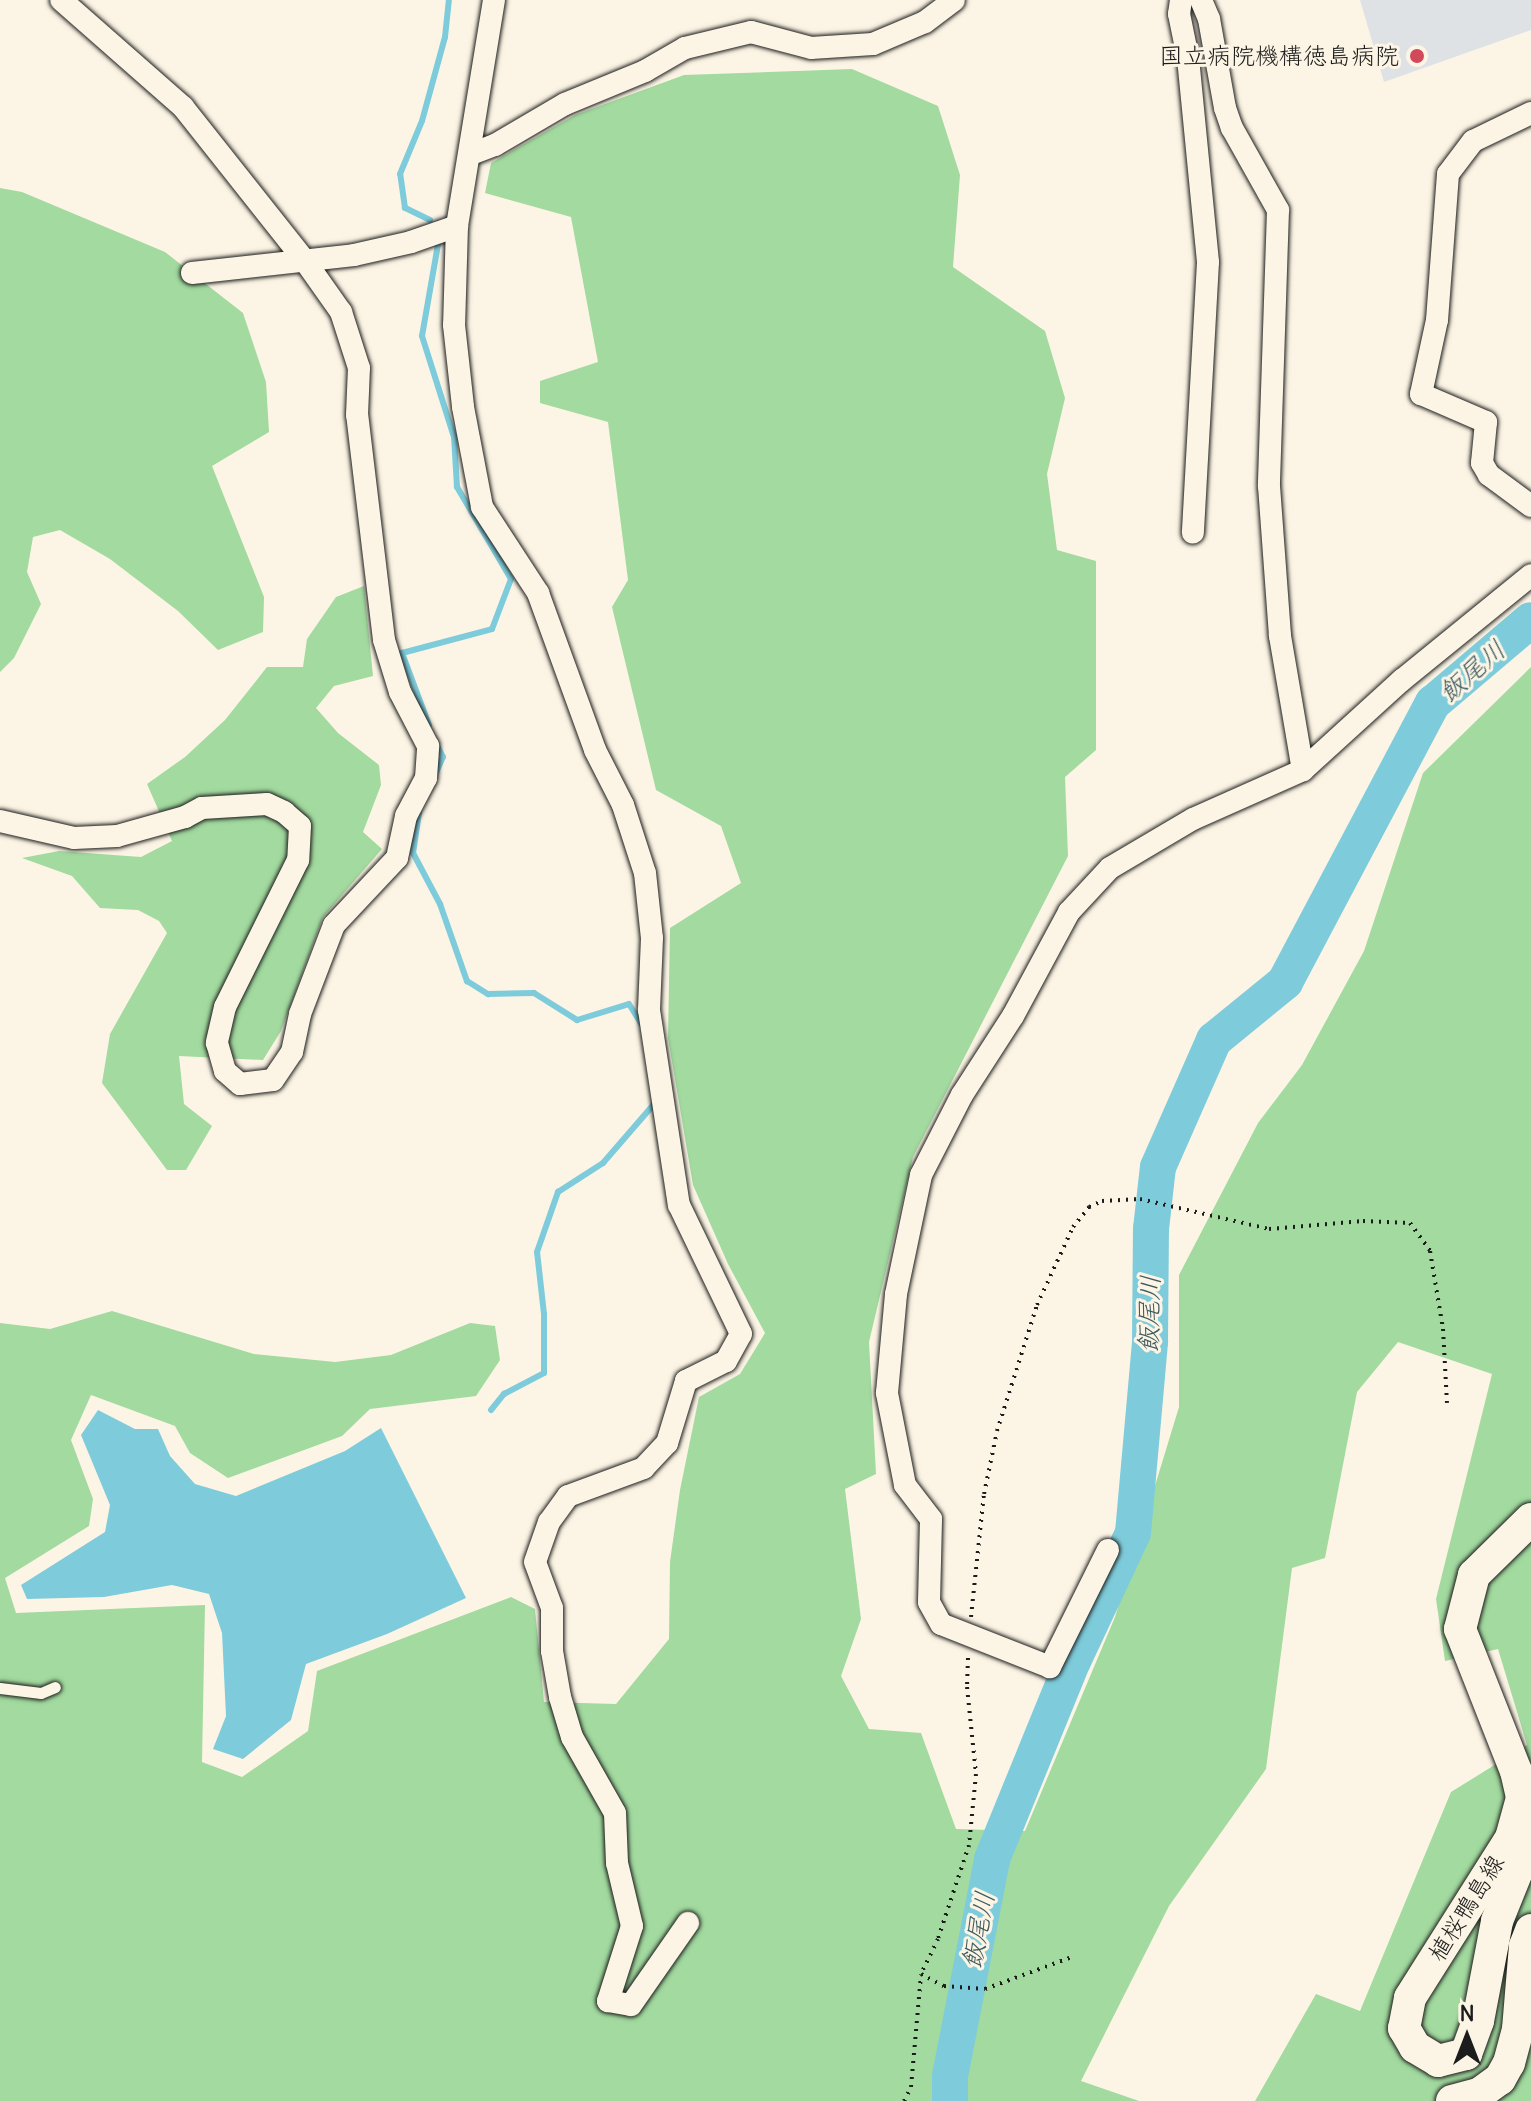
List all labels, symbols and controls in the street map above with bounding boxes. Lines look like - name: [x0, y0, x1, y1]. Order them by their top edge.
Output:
- place label: 国立病院機構徳島病院: [1159, 42, 1399, 70]
- marker: 国立病院機構徳島病院: [1406, 45, 1428, 67]
- water label: 飯尾川: [1432, 634, 1512, 708]
- water label: 飯尾川: [1132, 1274, 1166, 1354]
- street label: 植桜鴨島線: [1422, 1849, 1510, 1967]
- water label: 飯尾川: [955, 1889, 1001, 1971]
- north arrow: [1427, 1997, 1507, 2077]
- text: N: [1459, 1999, 1475, 2027]

